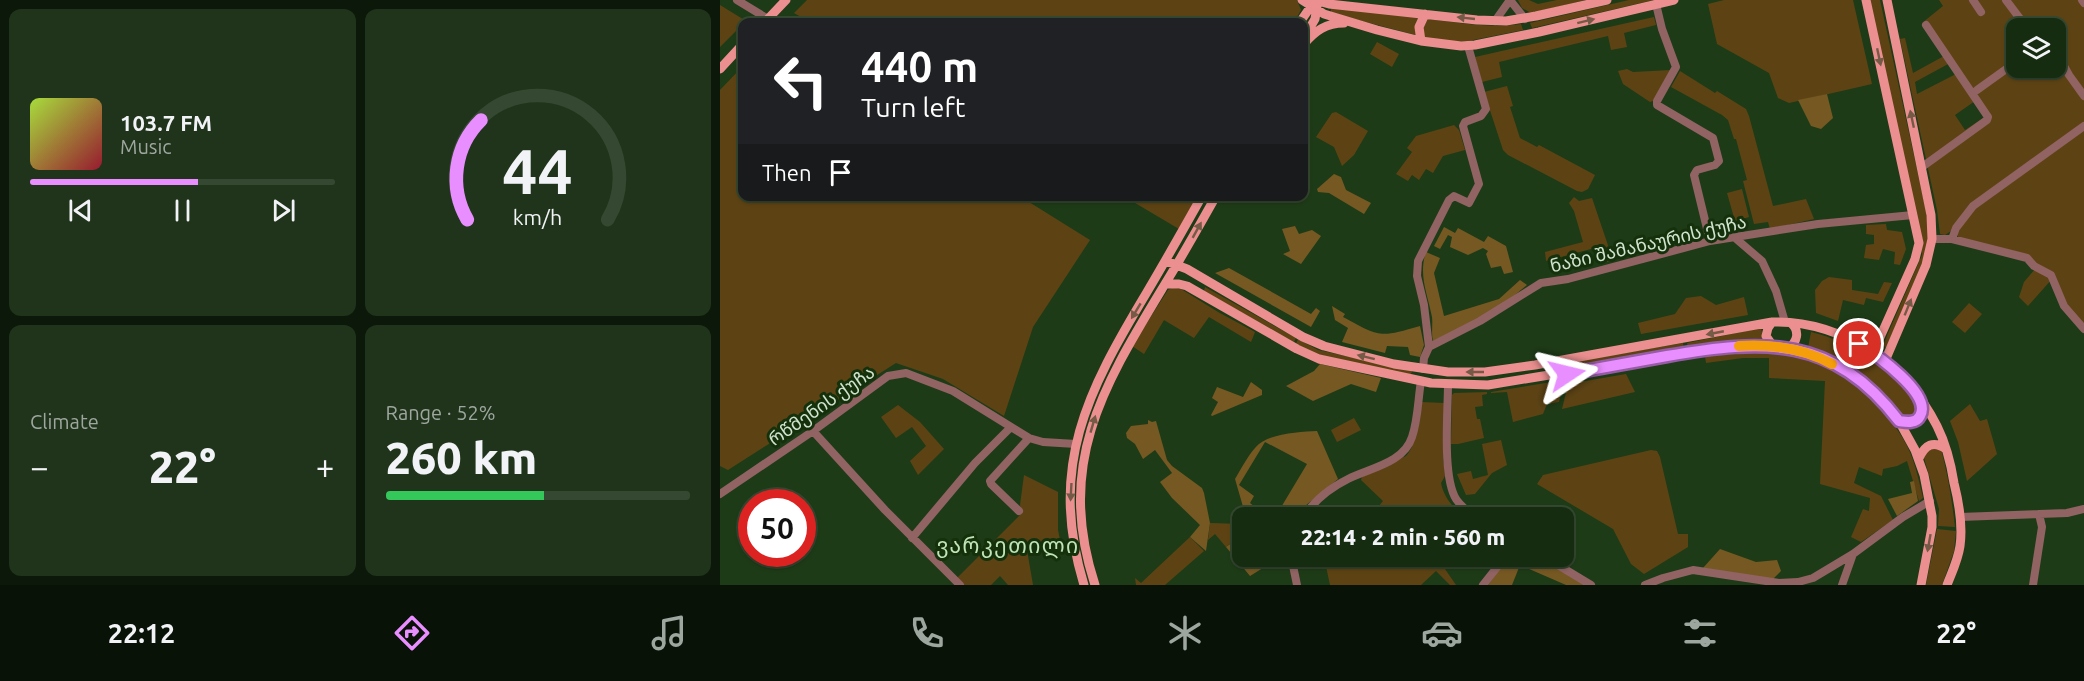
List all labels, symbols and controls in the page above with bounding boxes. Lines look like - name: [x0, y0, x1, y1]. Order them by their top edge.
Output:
- one-way arrow: [1457, 14, 1476, 23]
- one-way arrow: [1577, 15, 1595, 25]
- map controls: [2006, 18, 2066, 78]
- button: layers: [2006, 18, 2066, 78]
- icon: left: [762, 42, 840, 120]
- text: 440 m: [861, 43, 978, 90]
- one-way arrow: [1875, 48, 1884, 67]
- text: Turn left: [861, 92, 965, 122]
- text: 103.7 FM: [120, 110, 212, 135]
- one-way arrow: [1906, 110, 1916, 128]
- text: Music: [120, 135, 172, 158]
- text: 44: [503, 136, 573, 206]
- icon: arrive: [824, 156, 857, 189]
- text: Then: [762, 160, 812, 185]
- icon: previous: [64, 194, 97, 227]
- icon: pause: [166, 194, 199, 227]
- icon: next: [267, 194, 300, 227]
- text: km/h: [513, 205, 562, 229]
- street label: ნაზი შამანაურის ქუჩა: [1548, 211, 1748, 277]
- one-way arrow: [1191, 222, 1201, 239]
- one-way arrow: [1903, 298, 1913, 316]
- one-way arrow: [1130, 303, 1141, 319]
- pin: [1833, 318, 1884, 369]
- icon: arrive: [1842, 327, 1875, 360]
- one-way arrow: [1705, 329, 1724, 338]
- position arrow: [1535, 342, 1599, 406]
- one-way arrow: [1356, 351, 1375, 361]
- street label: რწმენის ქუჩა: [764, 361, 879, 451]
- one-way arrow: [1466, 367, 1485, 377]
- text: Range · 52%: [386, 401, 496, 424]
- text: Climate: [30, 410, 99, 433]
- one-way arrow: [1089, 415, 1098, 433]
- text: 260 km: [386, 432, 537, 483]
- text: 22°: [149, 441, 216, 492]
- text: −: [30, 448, 49, 485]
- text: +: [316, 448, 334, 485]
- one-way arrow: [1066, 482, 1075, 501]
- speed limit sign: 50: [738, 489, 816, 567]
- text: 22:14 · 2 min · 560 m: [1301, 524, 1505, 549]
- district label: ვარკეთილი: [936, 533, 1080, 559]
- one-way arrow: [1924, 534, 1933, 553]
- icon: directions: [391, 612, 433, 654]
- icon: music: [648, 612, 690, 654]
- icon: phone: [906, 612, 948, 654]
- icon: climate: [1164, 612, 1206, 654]
- icon: car: [1421, 612, 1463, 654]
- icon: filters: [1679, 612, 1721, 654]
- text: 22:12: [108, 618, 175, 648]
- text: 22°: [1936, 618, 1976, 648]

